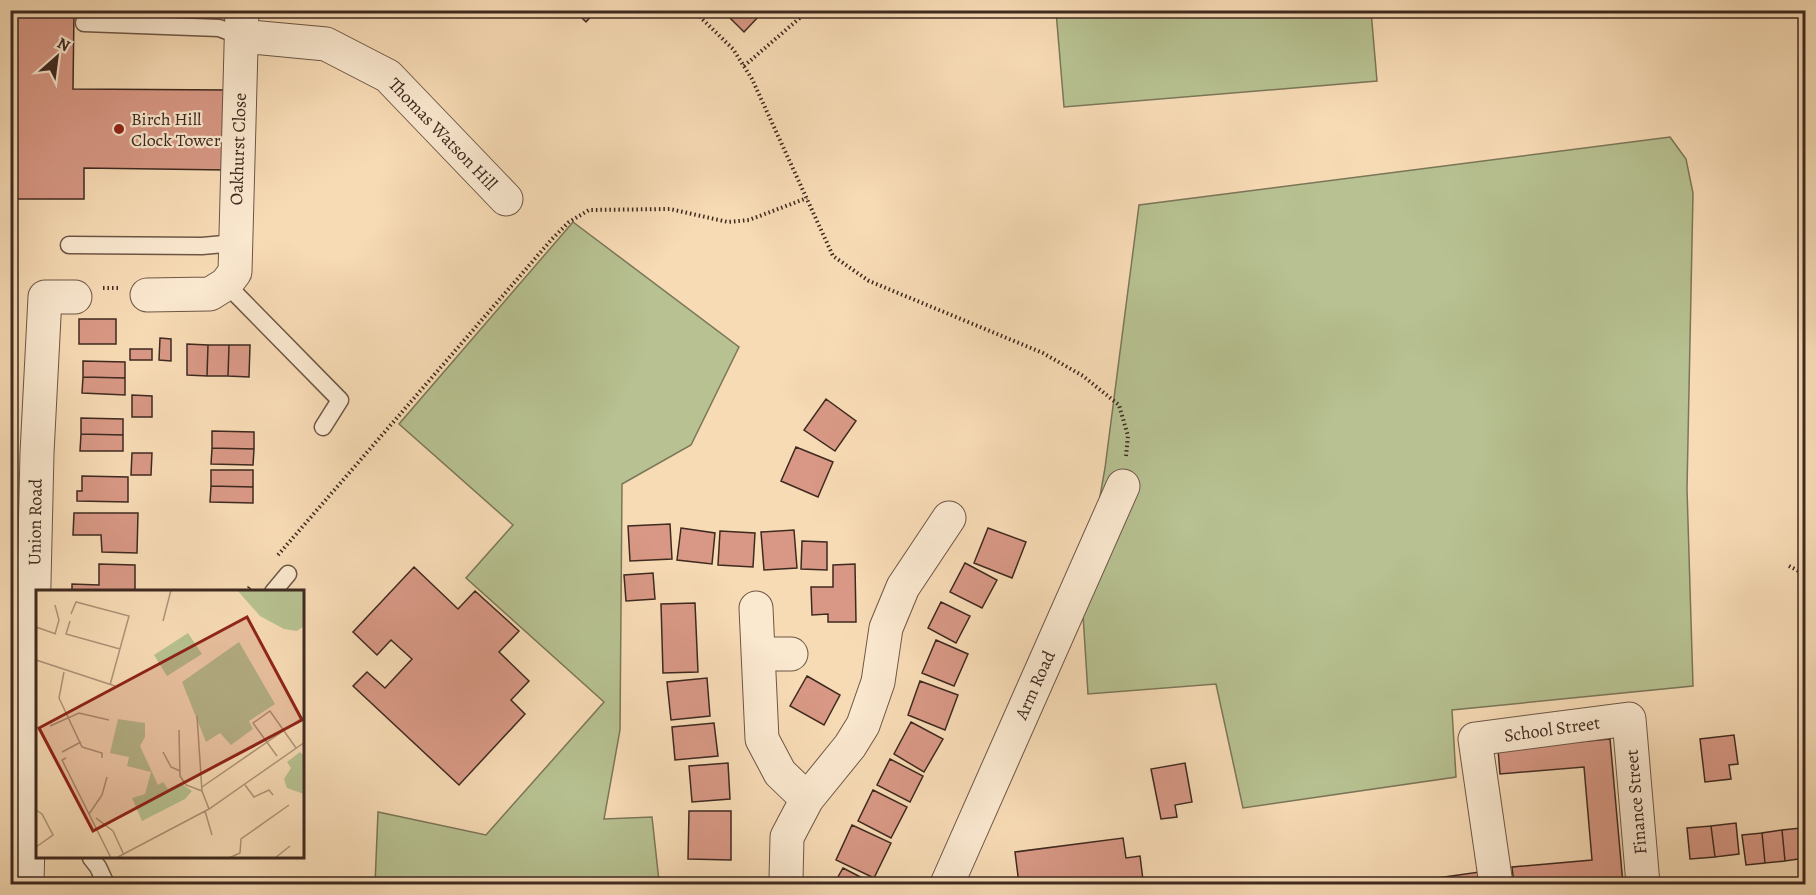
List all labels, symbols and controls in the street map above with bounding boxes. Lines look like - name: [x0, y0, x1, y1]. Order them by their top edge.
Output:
- north arrow: [27, 27, 87, 87]
- text: N: [53, 32, 74, 57]
- street label: Thomas Watson Hill: [383, 73, 503, 196]
- street label: Oakhurst Close: [224, 92, 252, 206]
- place label: Birch Hill Clock Tower: [131, 107, 221, 152]
- marker: Birch Hill Clock Tower: [112, 122, 126, 136]
- street label: Union Road: [22, 478, 48, 566]
- inset map: [36, 590, 304, 859]
- street label: Arm Road: [1009, 646, 1061, 724]
- street label: School Street: [1503, 710, 1602, 748]
- street label: Finance Street: [1619, 748, 1653, 856]

